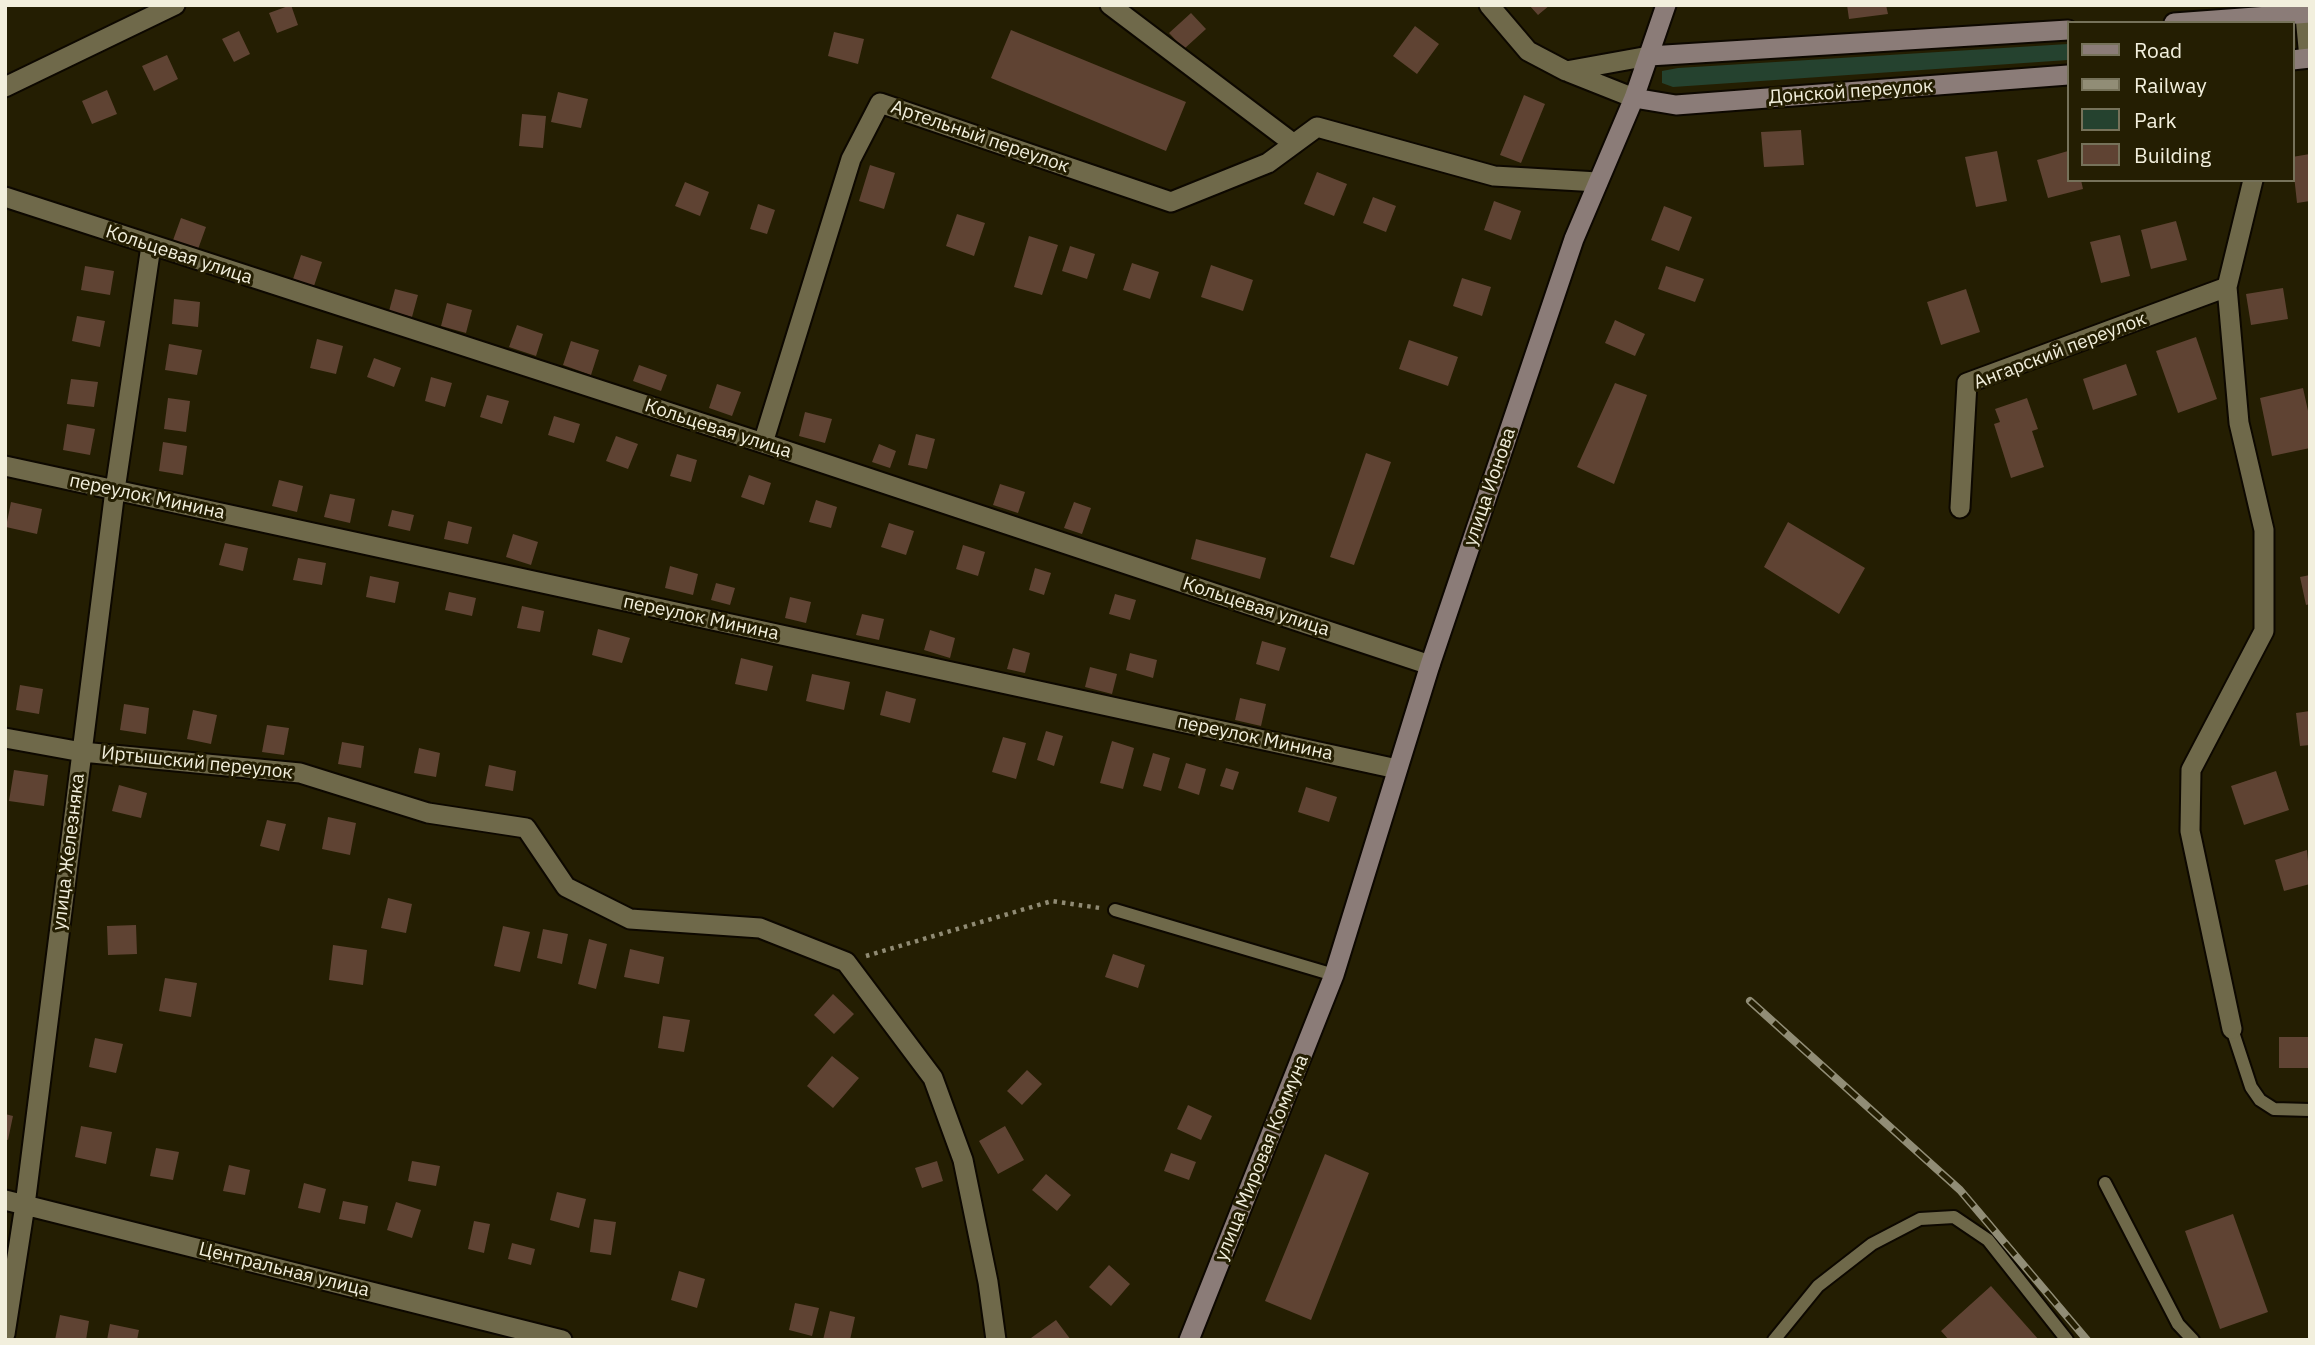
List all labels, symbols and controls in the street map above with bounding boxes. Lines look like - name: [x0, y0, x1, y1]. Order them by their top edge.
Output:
- legend: [2066, 21, 2294, 182]
- text: Road: [2134, 36, 2182, 64]
- text: Railway: [2134, 71, 2207, 99]
- street label: Донской переулок: [1768, 75, 1934, 109]
- street label: Артельный переулок: [888, 96, 1072, 178]
- text: Park: [2134, 106, 2177, 134]
- text: Building: [2134, 141, 2211, 169]
- street label: Кольцевая улица: [103, 221, 255, 289]
- street label: Ангарский переулок: [1970, 308, 2150, 394]
- street label: Кольцевая улица: [642, 395, 794, 463]
- street label: улица Ионова: [1459, 425, 1521, 549]
- street label: переулок Минина: [67, 469, 227, 525]
- street label: Кольцевая улица: [1180, 573, 1332, 641]
- street label: переулок Минина: [621, 590, 781, 646]
- street label: переулок Минина: [1175, 710, 1335, 766]
- street label: Иртышский переулок: [100, 742, 294, 784]
- street label: улица Железняка: [48, 772, 90, 932]
- street label: улица Мировая Коммуна: [1210, 1051, 1314, 1265]
- street label: Центральная улица: [196, 1238, 372, 1302]

